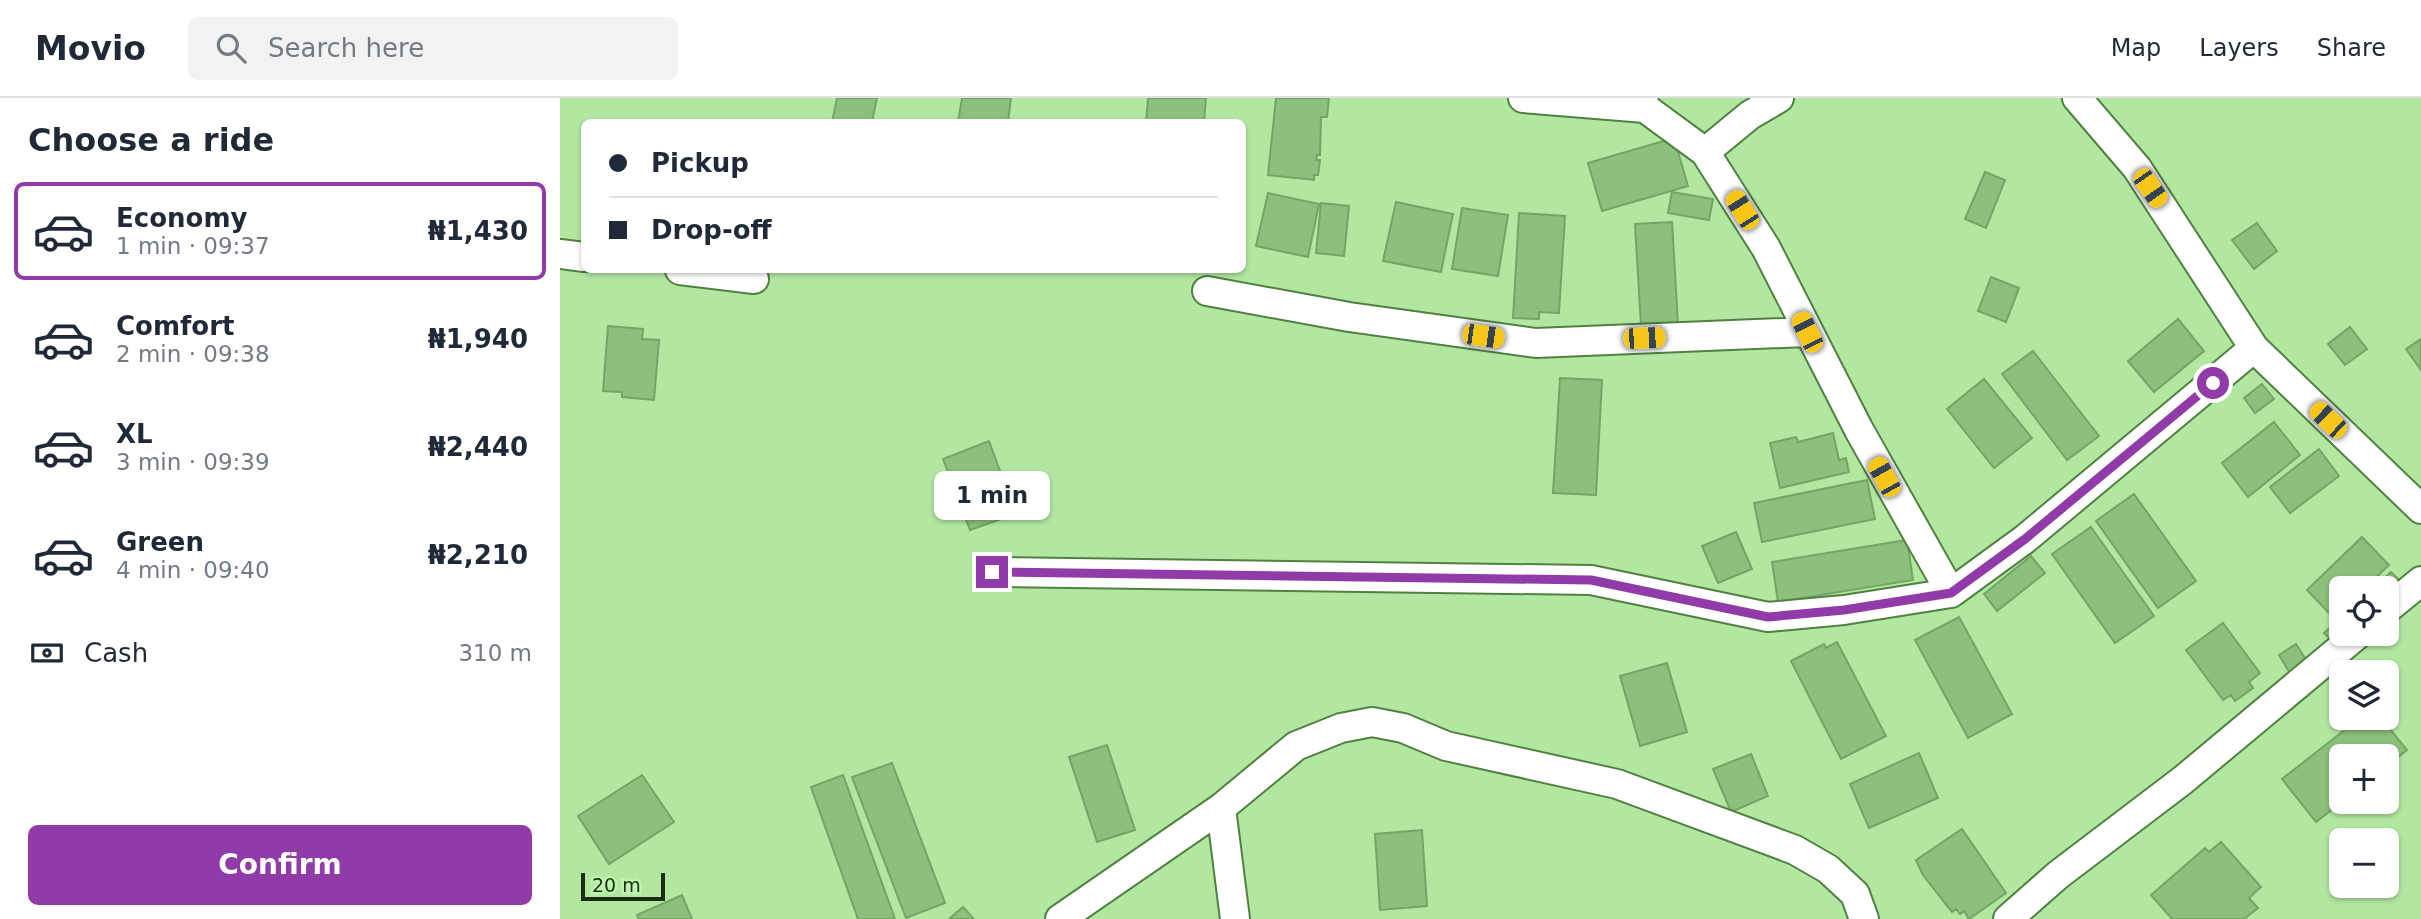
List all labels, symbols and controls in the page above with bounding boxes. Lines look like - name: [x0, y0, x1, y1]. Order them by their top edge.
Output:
- search box: [188, 17, 678, 80]
- text: Movio: [35, 29, 146, 68]
- icon: search: [212, 29, 250, 67]
- text: Search here: [268, 33, 424, 63]
- text: Map: [2111, 34, 2161, 62]
- text: Layers: [2199, 34, 2279, 62]
- text: Share: [2317, 34, 2386, 62]
- text: Choose a ride: [28, 121, 274, 159]
- text: Pickup: [651, 148, 749, 178]
- car: [2130, 165, 2171, 211]
- car: [1722, 187, 1763, 233]
- icon: car: [32, 200, 95, 263]
- text: Economy: [116, 203, 247, 233]
- text: Drop-off: [651, 215, 772, 245]
- text: ₦1,430: [428, 216, 528, 246]
- text: 1 min · 09:37: [116, 233, 270, 259]
- icon: car: [32, 308, 95, 371]
- car: [1789, 309, 1826, 355]
- text: Comfort: [116, 311, 234, 341]
- car: [1461, 323, 1506, 349]
- text: ₦1,940: [428, 324, 528, 354]
- car: [1623, 327, 1666, 349]
- text: 2 min · 09:38: [116, 341, 270, 367]
- route start: [2197, 367, 2229, 399]
- car: [2306, 398, 2351, 442]
- icon: car: [32, 416, 95, 479]
- text: XL: [116, 419, 153, 449]
- text: ₦2,440: [428, 432, 528, 462]
- text: 3 min · 09:39: [116, 449, 270, 475]
- car: [1865, 454, 1904, 500]
- callout: 1 min: [934, 470, 1050, 519]
- text: 1 min: [956, 482, 1028, 508]
- icon: car: [32, 524, 95, 587]
- text: Green: [116, 527, 204, 557]
- text: ₦2,210: [428, 540, 528, 570]
- route end: [976, 556, 1008, 588]
- text: 4 min · 09:40: [116, 557, 270, 583]
- map controls: [2329, 576, 2399, 898]
- button: locate: [2329, 576, 2399, 646]
- icon: cash: [28, 634, 66, 672]
- text: Cash: [84, 638, 148, 668]
- text: 310 m: [458, 640, 532, 666]
- button: layers: [2329, 660, 2399, 730]
- button: +: [2329, 744, 2399, 814]
- button: Confirm: [28, 825, 532, 905]
- button: −: [2329, 828, 2399, 898]
- scale bar: [581, 870, 665, 902]
- text: 20 m: [592, 874, 641, 896]

